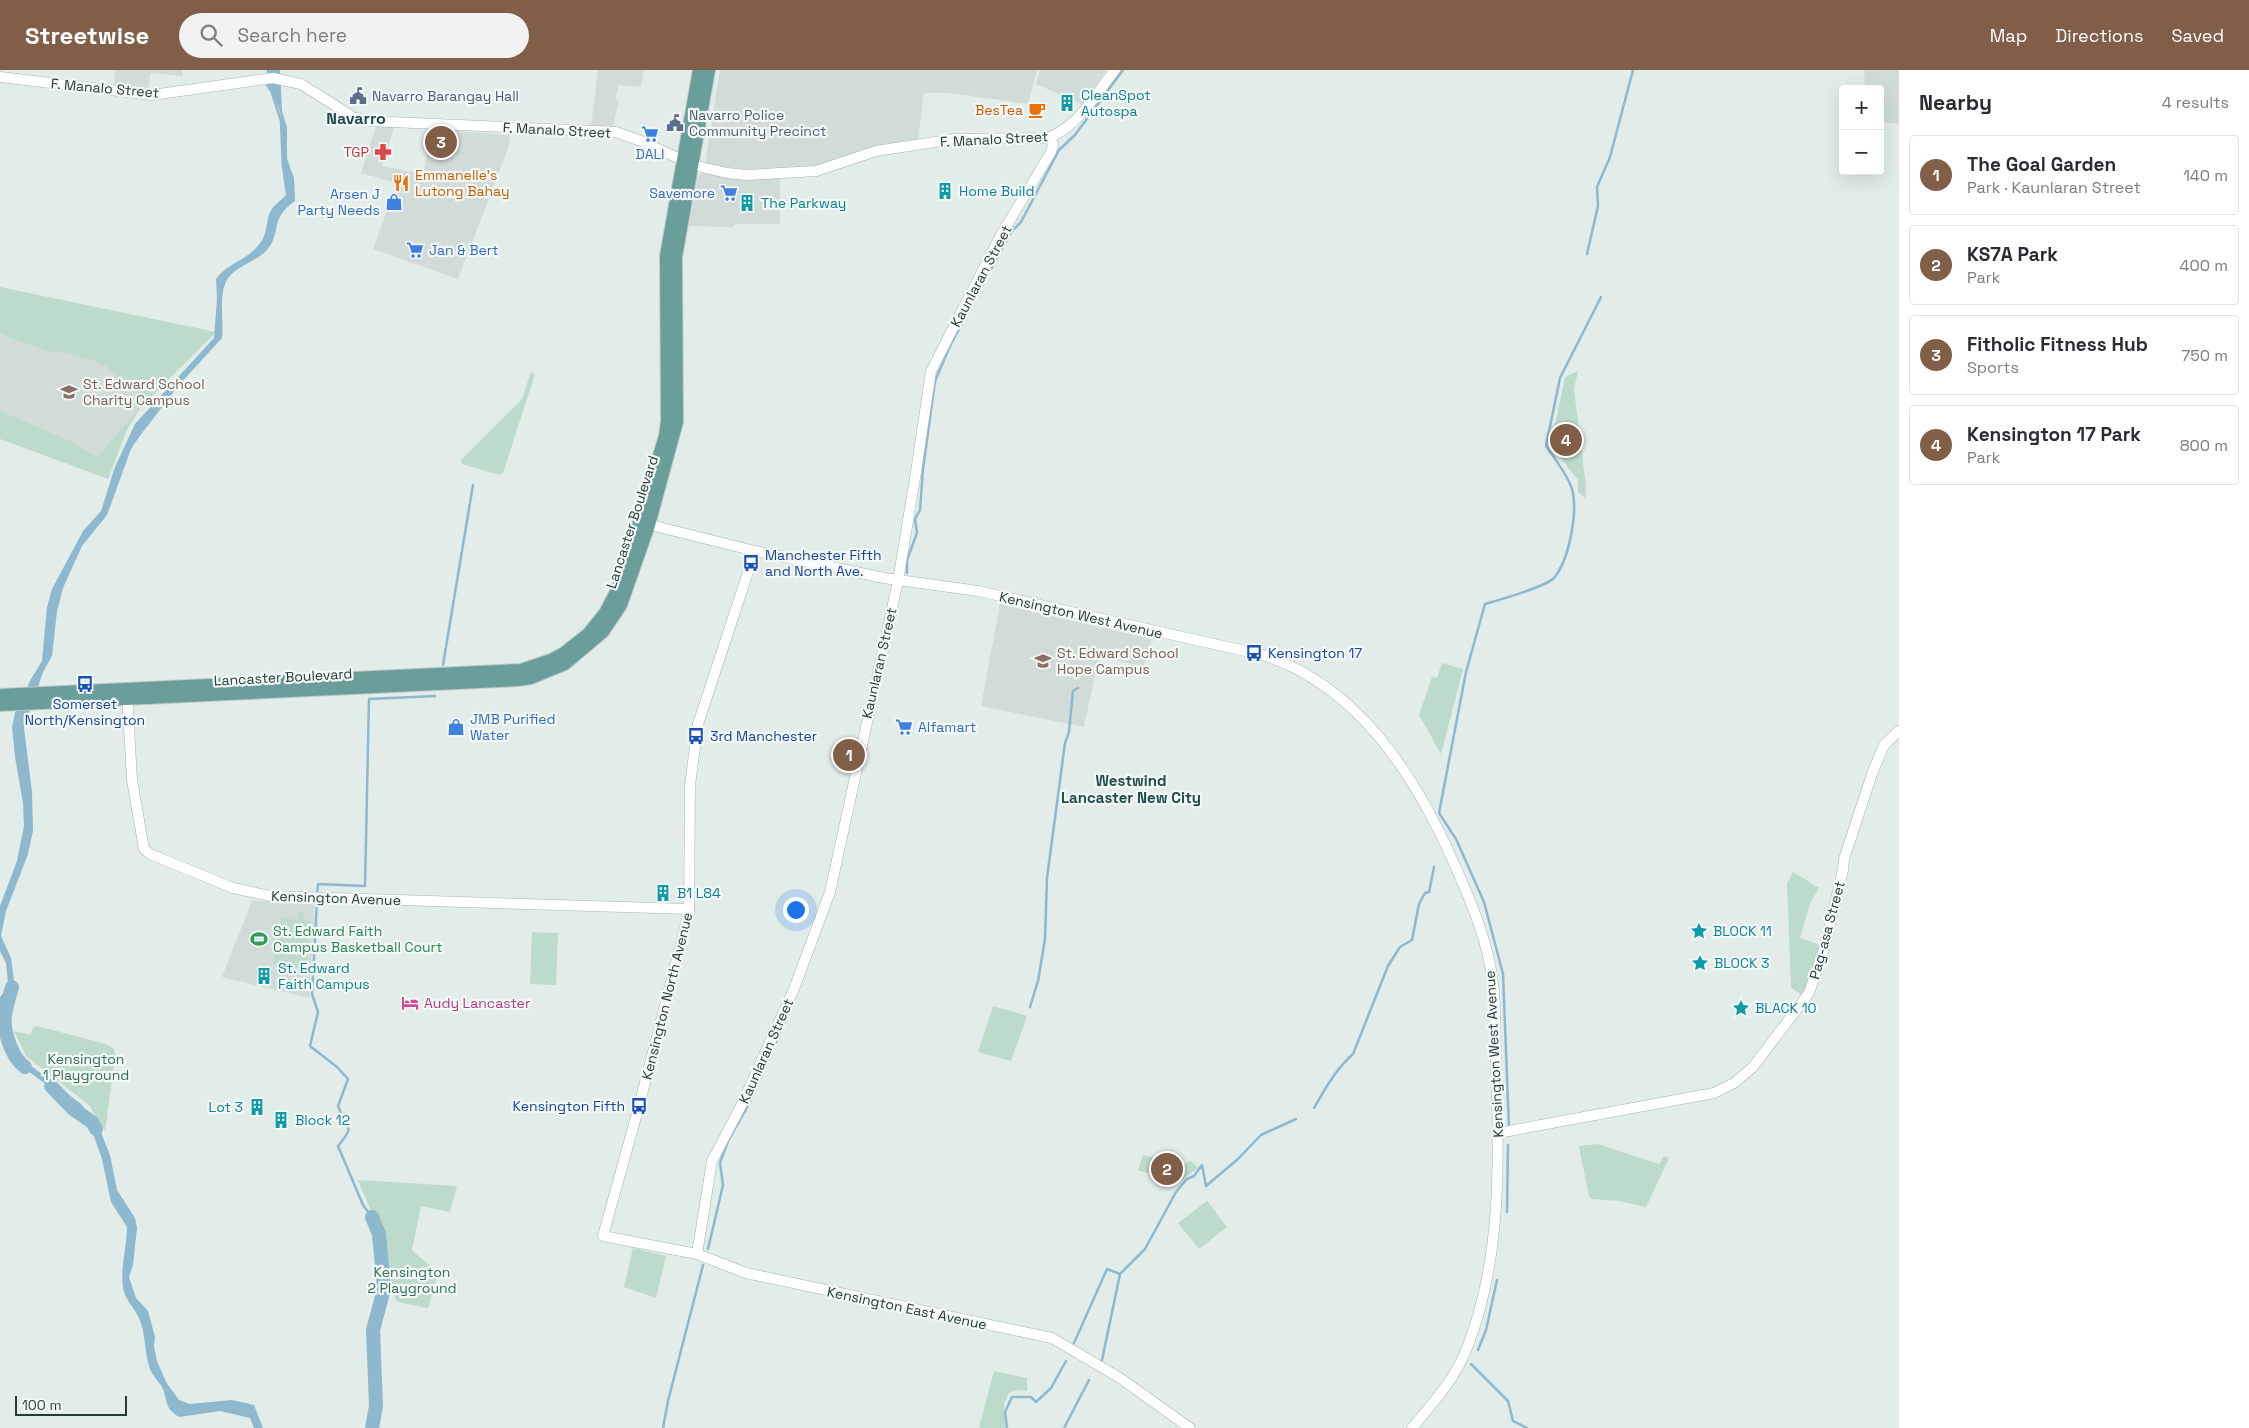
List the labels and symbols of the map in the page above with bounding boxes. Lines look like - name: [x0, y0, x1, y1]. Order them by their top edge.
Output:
- street label: F. Manalo Street: [50, 74, 160, 102]
- public building icon: Navarro Barangay Hall: [348, 86, 368, 106]
- place label: CleanSpot Autospa: [1081, 86, 1151, 120]
- place label: Navarro Barangay Hall: [372, 87, 519, 105]
- building icon: CleanSpot Autospa: [1057, 93, 1077, 113]
- cafe icon: BesTea: [1027, 100, 1047, 120]
- place label: BesTea: [975, 101, 1023, 119]
- place label: Navarro Police Community Precinct: [689, 106, 826, 140]
- district label: Navarro: [326, 108, 386, 129]
- public building icon: Navarro Police Community Precinct: [665, 113, 685, 133]
- street label: F. Manalo Street: [502, 118, 612, 142]
- pin: 3: [425, 123, 457, 161]
- supermarket icon: DALI: [640, 124, 660, 144]
- street label: F. Manalo Street: [939, 127, 1049, 151]
- pharmacy icon: TGP: [373, 142, 393, 162]
- place label: TGP: [344, 143, 369, 161]
- place label: DALI: [635, 145, 665, 163]
- place label: Emmanelle's Lutong Bahay: [415, 166, 510, 200]
- restaurant icon: Emmanelle's Lutong Bahay: [391, 173, 411, 193]
- building icon: Home Build: [935, 181, 955, 201]
- place label: Home Build: [959, 182, 1034, 200]
- supermarket icon: Savemore: [719, 183, 739, 203]
- place label: Savemore: [649, 184, 715, 202]
- place label: Arsen J Party Needs: [298, 185, 380, 219]
- shop icon: Arsen J Party Needs: [384, 192, 404, 212]
- building icon: The Parkway: [737, 193, 757, 213]
- place label: The Parkway: [761, 194, 846, 212]
- street label: Kaunlaran Street: [947, 222, 1015, 330]
- supermarket icon: Jan & Bert: [405, 240, 425, 260]
- place label: Jan & Bert: [429, 241, 499, 259]
- place label: St. Edward School Charity Campus: [83, 375, 205, 409]
- school or university icon: St. Edward School Charity Campus: [59, 382, 79, 402]
- pin: 4: [1550, 421, 1582, 459]
- street label: Lancaster Boulevard: [602, 453, 662, 591]
- place label: Manchester Fifth and North Ave.: [765, 546, 882, 580]
- bus stop icon: Manchester Fifth and North Ave.: [741, 553, 761, 573]
- street label: Kensington West Avenue: [997, 587, 1165, 643]
- street label: Kaunlaran Street: [858, 606, 900, 720]
- bus stop icon: Kensington 17: [1244, 643, 1264, 663]
- place label: St. Edward School Hope Campus: [1057, 644, 1179, 678]
- place label: Kensington 17: [1268, 644, 1362, 662]
- school or university icon: St. Edward School Hope Campus: [1033, 651, 1053, 671]
- street label: Lancaster Boulevard: [213, 664, 353, 690]
- bus stop icon: Somerset North/Kensington: [75, 674, 95, 694]
- place label: Somerset North/Kensington: [25, 695, 145, 729]
- place label: JMB Purified Water: [470, 710, 556, 744]
- shop icon: JMB Purified Water: [446, 717, 466, 737]
- supermarket icon: Alfamart: [894, 717, 914, 737]
- place label: Alfamart: [918, 718, 976, 736]
- bus stop icon: 3rd Manchester: [686, 726, 706, 746]
- place label: 3rd Manchester: [710, 727, 817, 745]
- pin: 1: [833, 736, 865, 774]
- district label: Westwind Lancaster New City: [1061, 771, 1201, 807]
- street label: Pag-asa Street: [1805, 879, 1849, 981]
- building icon: B1 L84: [653, 883, 673, 903]
- place label: B1 L84: [677, 884, 721, 902]
- street label: Kensington Avenue: [271, 887, 401, 909]
- your location: [783, 897, 809, 923]
- street label: Kensington North Avenue: [638, 911, 696, 1081]
- place icon: BLOCK 11: [1689, 921, 1709, 941]
- place label: St. Edward Faith Campus Basketball Court: [273, 922, 442, 956]
- place label: BLOCK 11: [1713, 922, 1772, 940]
- sports icon: St. Edward Faith Campus Basketball Court: [249, 929, 269, 949]
- place icon: BLOCK 3: [1690, 953, 1710, 973]
- place label: BLOCK 3: [1714, 954, 1770, 972]
- place label: St. Edward Faith Campus: [278, 959, 370, 993]
- building icon: St. Edward Faith Campus: [254, 966, 274, 986]
- street label: Kensington West Avenue: [1481, 970, 1507, 1138]
- hotel icon: Audy Lancaster: [400, 993, 420, 1013]
- place label: Audy Lancaster: [424, 994, 530, 1012]
- street label: Kaunlaran Street: [735, 996, 797, 1106]
- place icon: BLACK 10: [1731, 998, 1751, 1018]
- place label: BLACK 10: [1755, 999, 1817, 1017]
- park label: Kensington 1 Playground: [43, 1050, 129, 1084]
- bus stop icon: Kensington Fifth: [629, 1096, 649, 1116]
- building icon: Lot 3: [247, 1097, 267, 1117]
- place label: Kensington Fifth: [513, 1097, 625, 1115]
- place label: Lot 3: [209, 1098, 243, 1116]
- building icon: Block 12: [271, 1110, 291, 1130]
- place label: Block 12: [295, 1111, 350, 1129]
- pin: 2: [1151, 1150, 1183, 1188]
- park label: Kensington 2 Playground: [367, 1263, 457, 1297]
- street label: Kensington East Avenue: [825, 1282, 989, 1334]
- scale bar: [15, 1393, 128, 1416]

